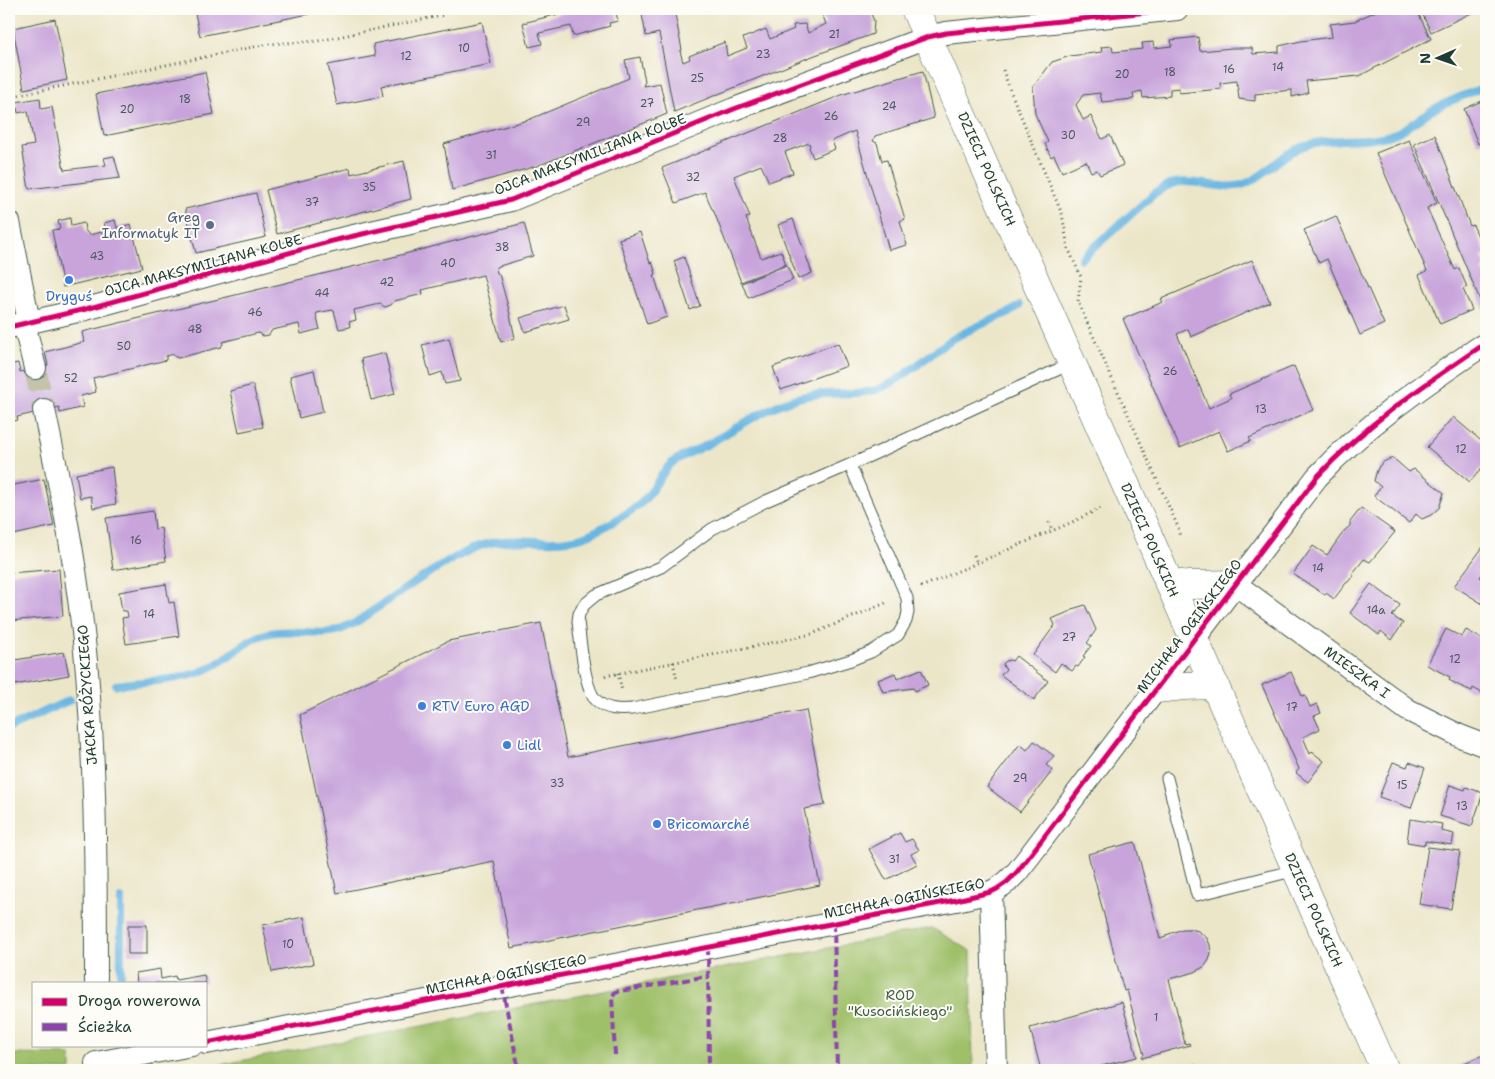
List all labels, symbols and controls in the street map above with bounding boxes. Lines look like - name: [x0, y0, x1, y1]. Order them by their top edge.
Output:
- house number: 21: [828, 27, 840, 42]
- north arrow: [1412, 32, 1462, 82]
- house number: 10: [458, 41, 470, 56]
- house number: 23: [756, 47, 770, 62]
- house number: 12: [400, 49, 412, 64]
- text: N: [1416, 53, 1434, 64]
- house number: 14: [1272, 60, 1284, 75]
- house number: 16: [1223, 62, 1235, 77]
- house number: 18: [1164, 65, 1176, 80]
- house number: 20: [1114, 67, 1130, 82]
- house number: 25: [690, 71, 704, 86]
- house number: 18: [179, 92, 191, 107]
- house number: 27: [640, 96, 655, 111]
- house number: 24: [882, 99, 897, 114]
- house number: 20: [119, 102, 135, 117]
- street label: OJCA MAKSYMILIANA KOLBE: [491, 109, 689, 199]
- house number: 26: [824, 109, 838, 124]
- street label: DZIECI POLSKICH: [954, 109, 1020, 229]
- house number: 29: [576, 115, 590, 130]
- house number: 30: [1060, 128, 1076, 143]
- house number: 28: [772, 131, 788, 146]
- house number: 31: [485, 148, 497, 163]
- house number: 32: [686, 170, 700, 185]
- house number: 35: [362, 180, 376, 195]
- house number: 37: [305, 195, 320, 210]
- place label: Greg Informatyk IT: [101, 208, 200, 242]
- marker: Greg Informatyk IT: [204, 219, 216, 231]
- street label: OJCA MAKSYMILIANA KOLBE: [102, 230, 304, 300]
- house number: 38: [494, 240, 510, 255]
- house number: 43: [90, 249, 104, 264]
- house number: 40: [440, 256, 456, 271]
- marker: Dryguś: [63, 274, 75, 286]
- house number: 42: [380, 275, 394, 290]
- house number: 44: [314, 286, 330, 301]
- place label: Dryguś: [46, 287, 92, 305]
- house number: 46: [247, 305, 263, 320]
- house number: 48: [187, 322, 203, 337]
- house number: 50: [117, 339, 131, 354]
- house number: 26: [1163, 364, 1177, 379]
- house number: 52: [64, 371, 78, 386]
- house number: 13: [1255, 402, 1267, 417]
- house number: 12: [1455, 442, 1467, 457]
- street label: DZIECI POLSKICH: [1117, 480, 1183, 600]
- house number: 16: [130, 533, 142, 548]
- street label: MICHAŁA OGIŃSKIEGO: [1133, 555, 1245, 697]
- house number: 14: [1312, 561, 1324, 576]
- house number: 14a: [1367, 603, 1385, 618]
- house number: 14: [143, 607, 155, 622]
- street label: JACKA RÓŻYCKIEGO: [73, 624, 101, 766]
- house number: 27: [1062, 630, 1077, 645]
- street label: MIESZKA I: [1320, 642, 1394, 702]
- house number: 12: [1449, 652, 1461, 667]
- place label: RTV Euro AGD: [432, 697, 529, 715]
- marker: RTV Euro AGD: [416, 700, 428, 712]
- house number: 17: [1286, 700, 1298, 715]
- place label: Lidl: [517, 736, 542, 754]
- marker: Lidl: [501, 739, 513, 751]
- house number: 29: [1013, 771, 1027, 786]
- house number: 33: [550, 776, 564, 791]
- house number: 15: [1396, 778, 1408, 793]
- house number: 13: [1456, 799, 1468, 814]
- place label: Bricomarché: [667, 815, 750, 833]
- marker: Bricomarché: [651, 818, 663, 830]
- street label: DZIECI POLSKICH: [1281, 850, 1347, 970]
- house number: 31: [888, 852, 900, 867]
- street label: MICHAŁA OGIŃSKIEGO: [822, 874, 986, 922]
- house number: 10: [282, 937, 294, 952]
- street label: MICHAŁA OGIŃSKIEGO: [424, 950, 588, 998]
- legend: [32, 982, 208, 1046]
- park label: ROD "Kusocińskiego": [848, 986, 952, 1020]
- text: Droga rowerowa: [78, 991, 201, 1011]
- house number: 1: [1154, 1010, 1158, 1025]
- text: Ścieżka: [78, 1016, 132, 1037]

